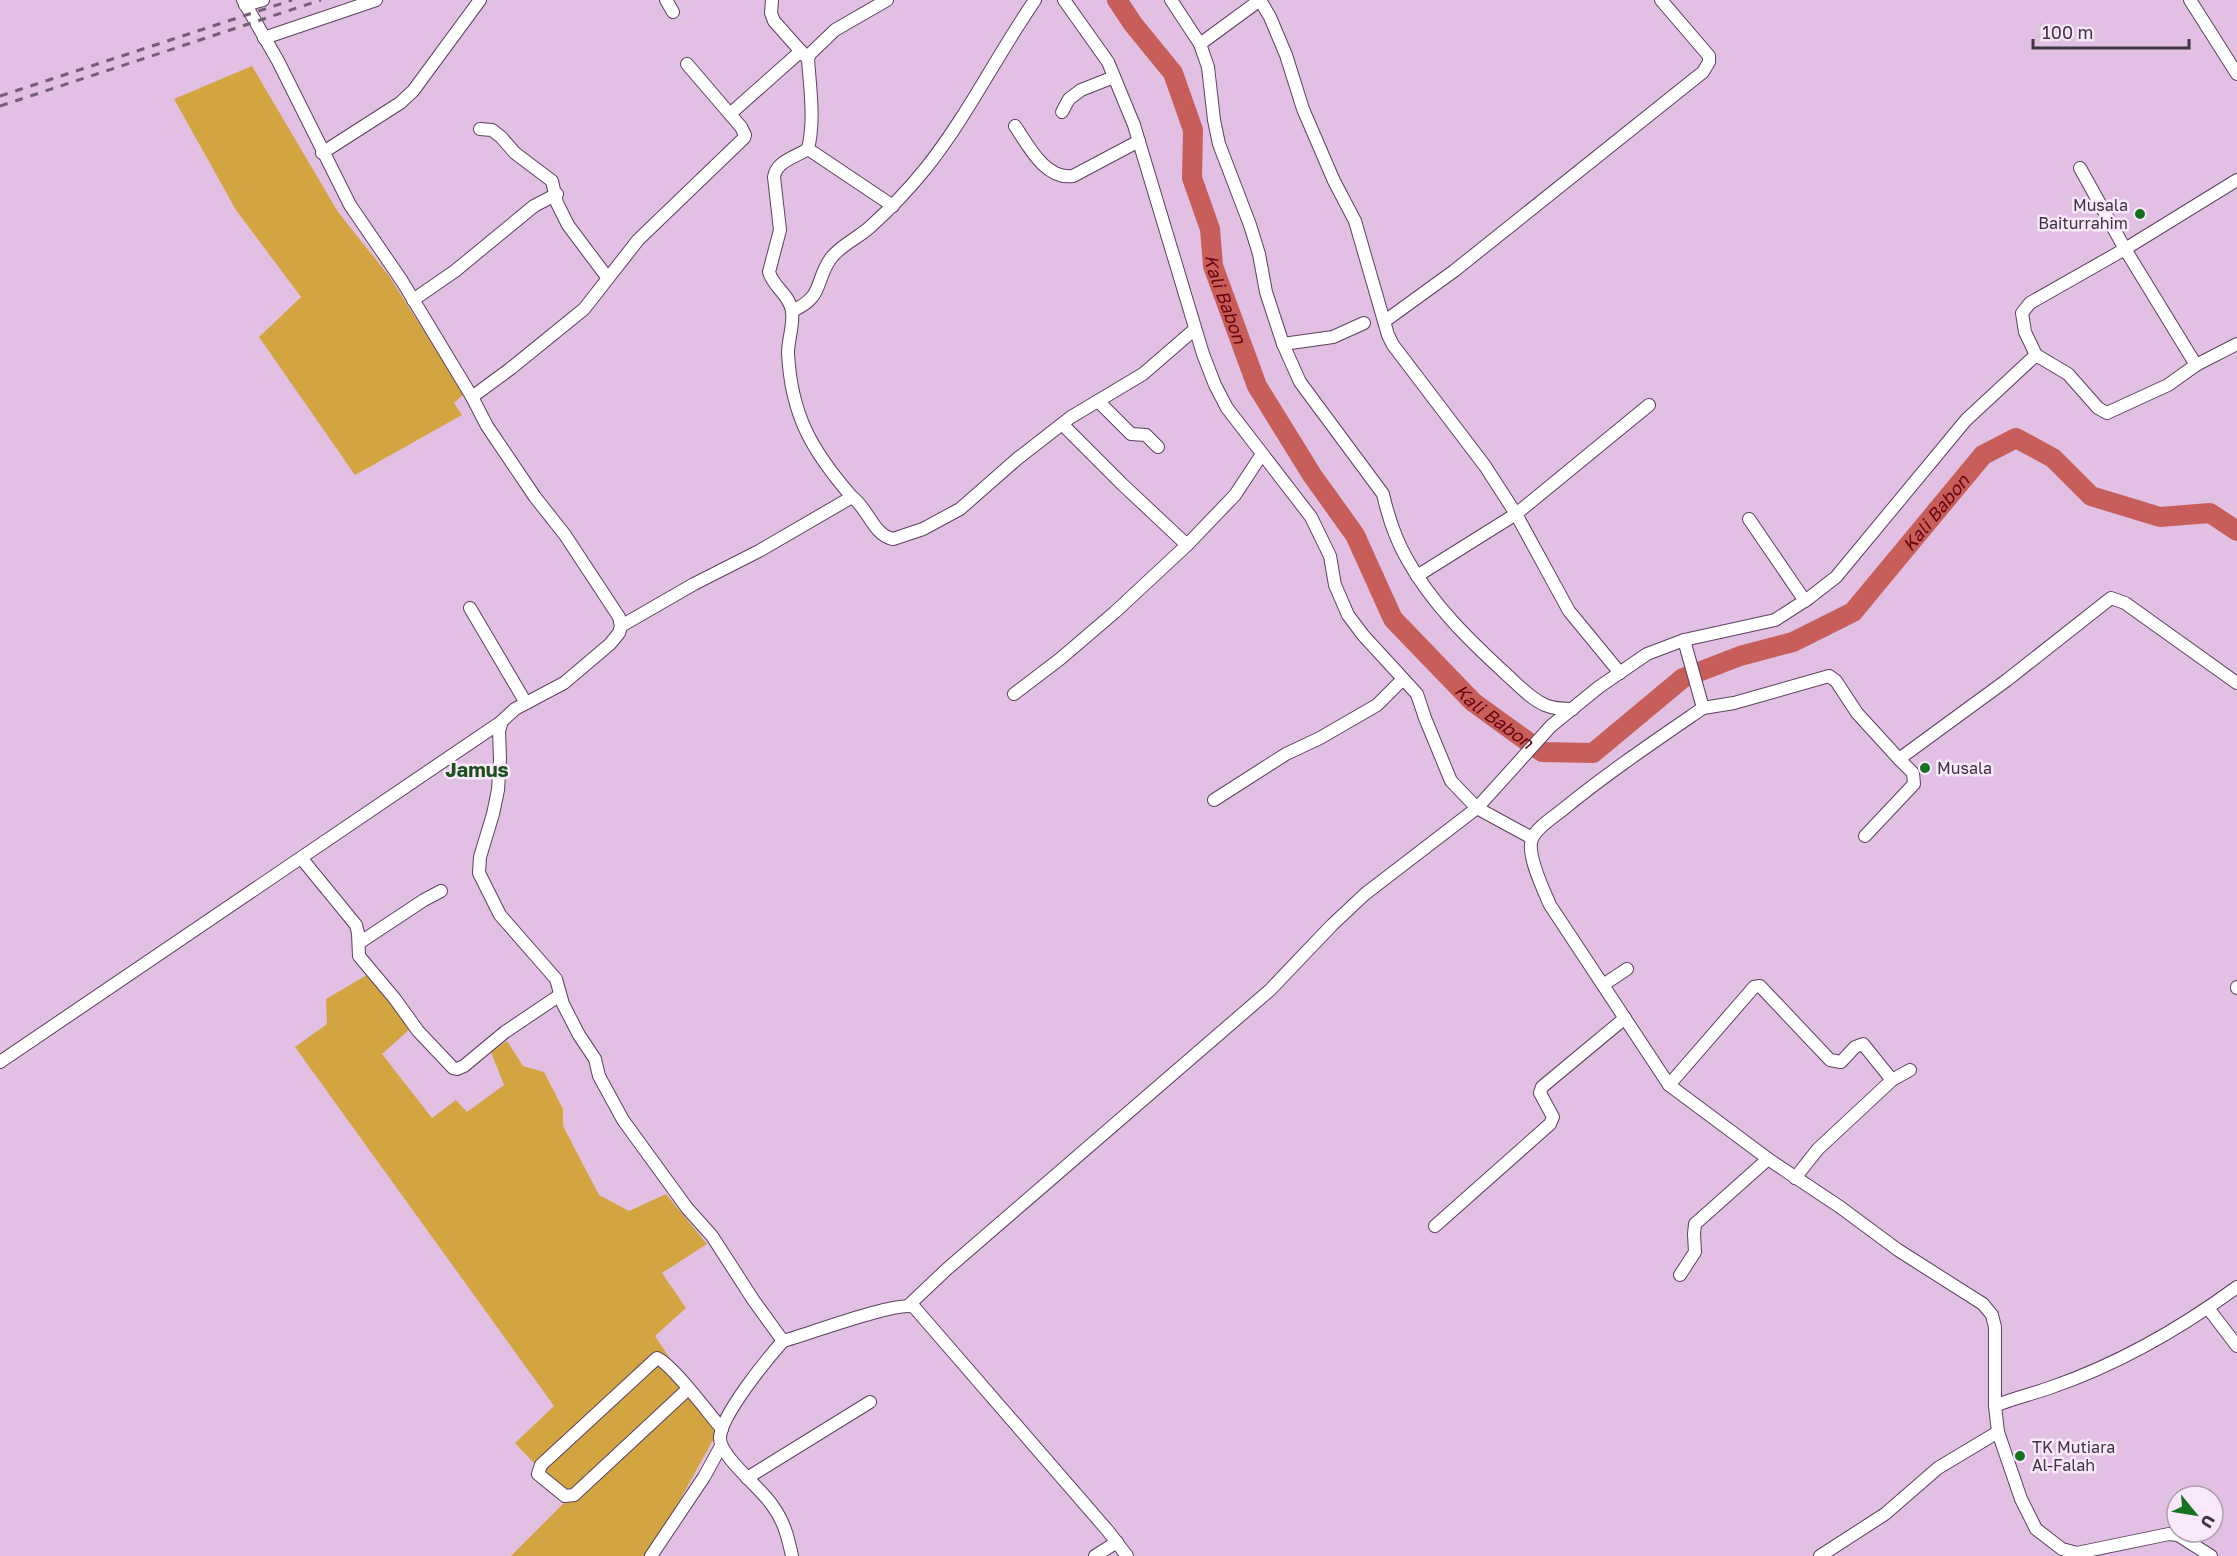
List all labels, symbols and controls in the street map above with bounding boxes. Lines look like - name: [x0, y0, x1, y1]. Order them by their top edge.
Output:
- scale bar: [2033, 12, 2189, 50]
- text: 100 m: [2042, 21, 2093, 43]
- place label: Musala Baiturrahim: [2038, 195, 2128, 233]
- marker: Musala Baiturrahim: [2133, 207, 2147, 221]
- water label: Kali Babon: [1201, 254, 1252, 347]
- water label: Kali Babon: [1897, 469, 1974, 555]
- water label: Kali Babon: [1451, 679, 1538, 754]
- district label: Jamus: [445, 757, 509, 781]
- place label: Musala: [1937, 758, 1992, 778]
- marker: Musala: [1918, 761, 1932, 775]
- place label: TK Mutiara Al-Falah: [2032, 1437, 2115, 1475]
- marker: TK Mutiara Al-Falah: [2013, 1449, 2027, 1463]
- north arrow: [2165, 1484, 2225, 1544]
- text: U: [2196, 1511, 2220, 1532]

